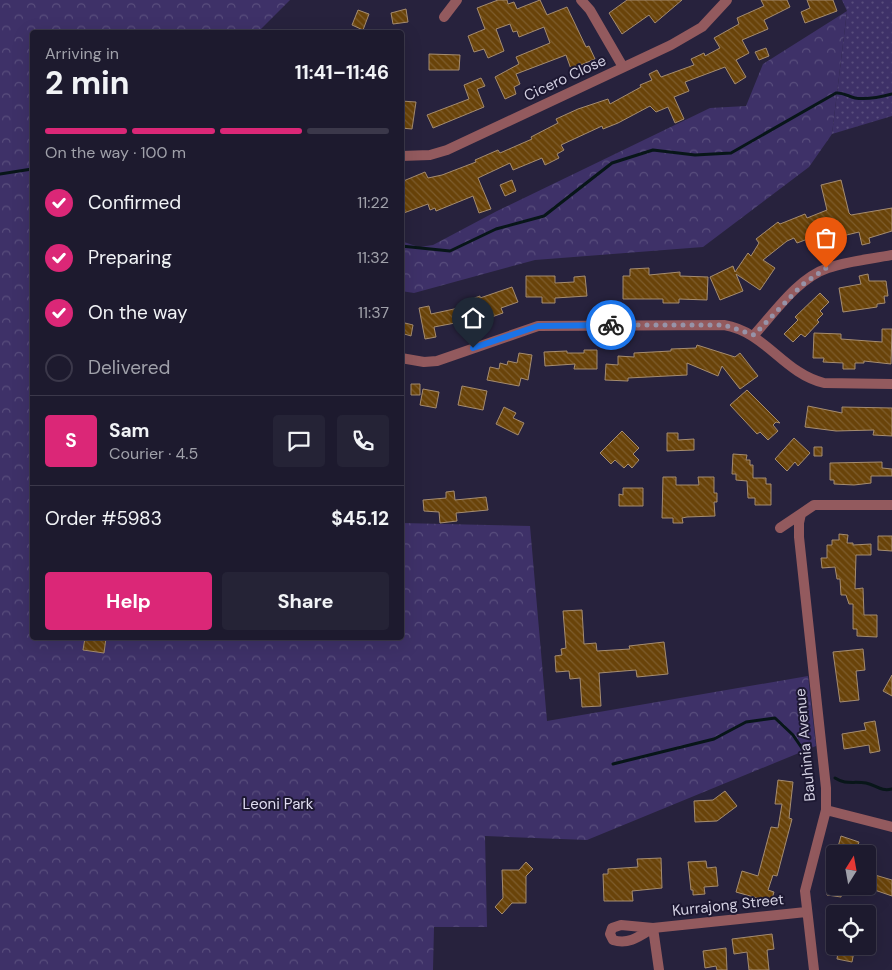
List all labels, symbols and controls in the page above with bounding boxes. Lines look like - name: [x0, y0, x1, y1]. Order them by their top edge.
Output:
- text: Arriving in: [45, 43, 119, 64]
- street label: Cicero Close: [521, 50, 609, 106]
- text: 11:41–11:46: [295, 60, 389, 85]
- text: 2 min: [45, 62, 130, 104]
- text: On the way · 100 m: [45, 142, 186, 163]
- icon: check: [45, 189, 73, 217]
- text: Confirmed: [88, 190, 181, 215]
- text: 11:22: [357, 192, 389, 213]
- pin: [805, 217, 847, 268]
- icon: bag: [812, 224, 840, 252]
- icon: check: [45, 244, 73, 272]
- text: Preparing: [88, 245, 172, 270]
- text: 11:32: [357, 247, 389, 268]
- pin: [452, 297, 494, 348]
- icon: check: [45, 299, 73, 327]
- text: On the way: [88, 300, 188, 325]
- courier: [586, 300, 636, 350]
- text: 11:37: [358, 302, 389, 323]
- icon: home: [459, 304, 487, 332]
- icon: bike: [597, 311, 625, 339]
- text: Delivered: [88, 355, 170, 380]
- button: chat: [273, 415, 325, 467]
- button: phone: [337, 415, 389, 467]
- text: Sam: [109, 418, 150, 443]
- text: S: [65, 428, 77, 453]
- text: Courier · 4.5: [109, 443, 198, 464]
- text: Order #5983: [45, 506, 162, 531]
- text: $45.12: [331, 506, 389, 531]
- button: Help: [45, 572, 212, 630]
- button: Share: [222, 572, 389, 630]
- street label: Bauhinia Avenue: [790, 688, 820, 802]
- park label: Leoni Park: [243, 794, 314, 814]
- north arrow: [826, 845, 876, 895]
- map controls: [826, 845, 876, 955]
- street label: Kurrajong Street: [671, 889, 785, 921]
- button: locate: [826, 905, 876, 955]

